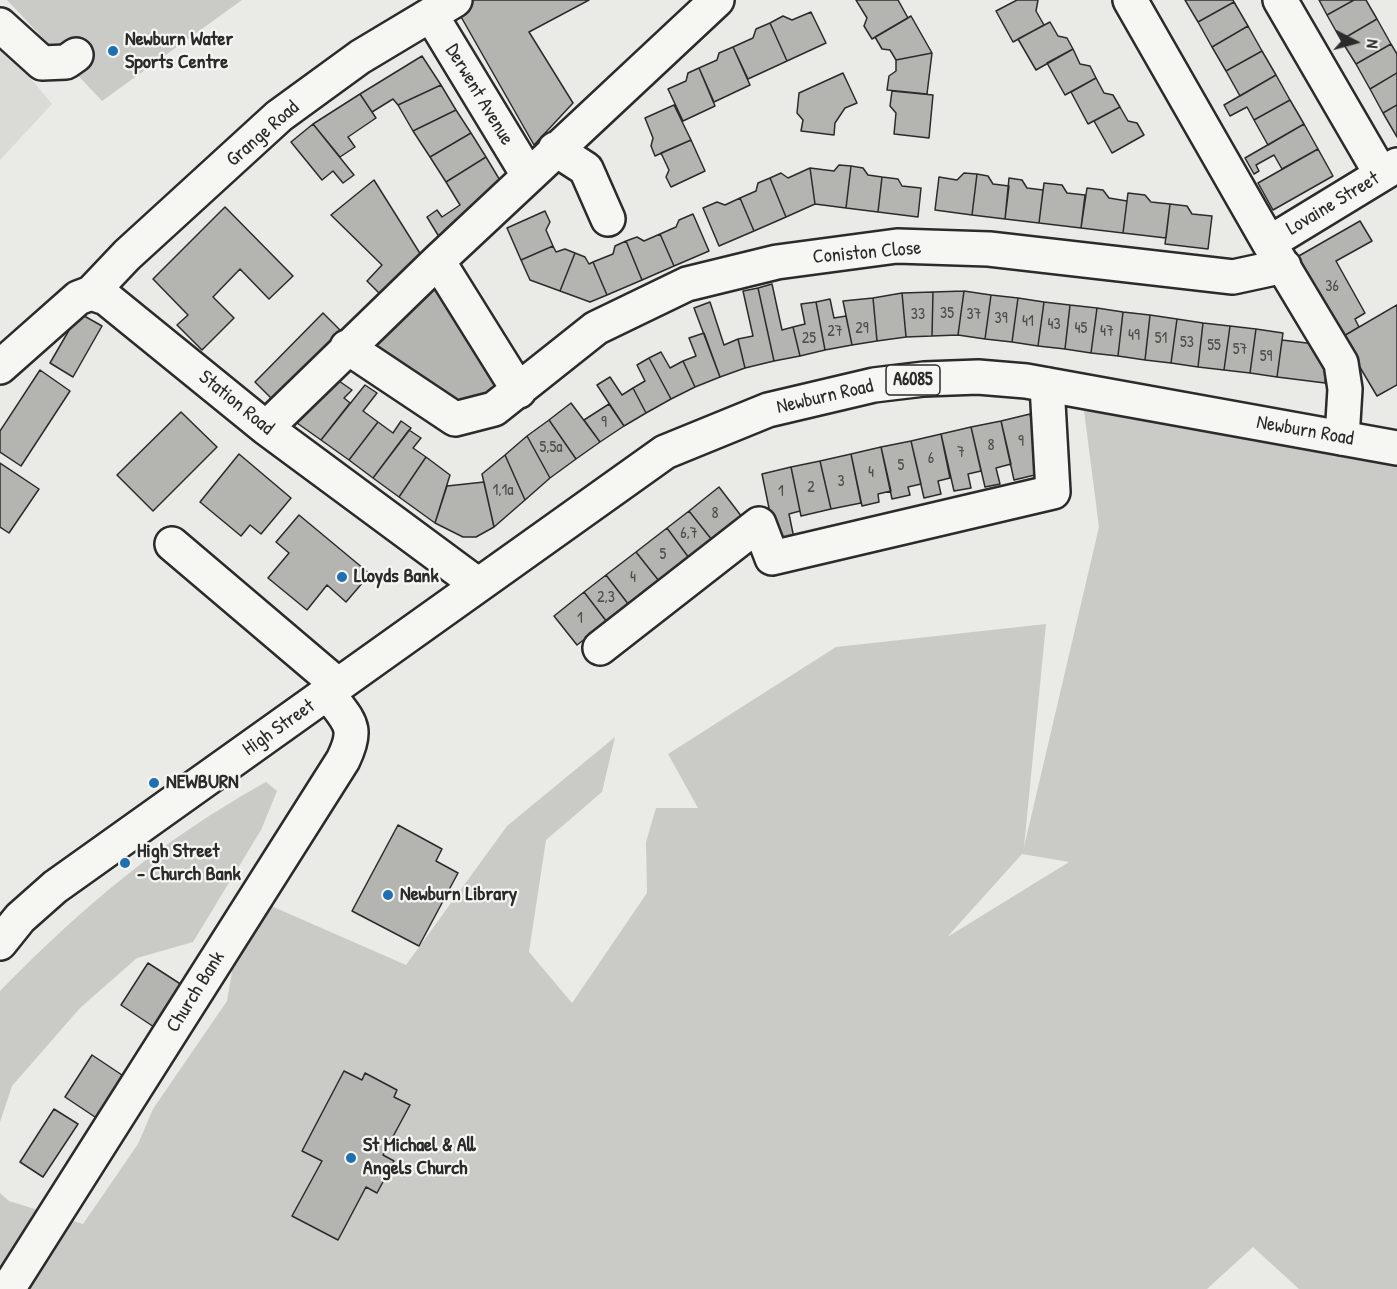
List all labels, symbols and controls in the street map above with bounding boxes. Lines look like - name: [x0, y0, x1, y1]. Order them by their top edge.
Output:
- north arrow: [1325, 12, 1385, 72]
- place label: Newburn Water Sports Centre: [125, 28, 233, 75]
- text: N: [1362, 38, 1384, 49]
- street label: Derwent Avenue: [439, 40, 519, 150]
- marker: Newburn Water Sports Centre: [106, 44, 120, 58]
- street label: Grange Road: [222, 96, 304, 172]
- street label: Lovaine Street: [1282, 167, 1384, 241]
- street label: Coniston Close: [812, 236, 922, 270]
- house number: 36: [1325, 277, 1339, 297]
- house number: 35: [940, 304, 954, 324]
- house number: 33: [911, 305, 925, 325]
- house number: 37: [966, 305, 982, 325]
- house number: 39: [994, 309, 1008, 329]
- house number: 41: [1022, 312, 1034, 332]
- house number: 43: [1047, 315, 1061, 335]
- house number: 29: [855, 319, 869, 339]
- house number: 45: [1075, 319, 1087, 339]
- house number: 27: [827, 322, 843, 342]
- house number: 47: [1100, 322, 1114, 342]
- house number: 49: [1128, 326, 1140, 346]
- house number: 25: [802, 329, 816, 349]
- house number: 51: [1155, 329, 1167, 349]
- house number: 53: [1180, 333, 1194, 353]
- house number: 55: [1207, 336, 1221, 356]
- house number: 57: [1233, 340, 1247, 360]
- house number: 59: [1260, 347, 1272, 367]
- street label: Station Road: [194, 365, 278, 441]
- road number: A6085: [886, 365, 940, 395]
- street label: Newburn Road: [774, 374, 876, 420]
- street label: Newburn Road: [1255, 411, 1355, 451]
- house number: 9: [601, 413, 607, 433]
- house number: 9: [1018, 432, 1024, 452]
- house number: 8: [988, 436, 994, 456]
- house number: 5,5a: [539, 438, 563, 458]
- house number: 7: [957, 443, 965, 463]
- house number: 6: [928, 449, 934, 469]
- house number: 5: [898, 456, 904, 476]
- house number: 4: [868, 463, 874, 483]
- house number: 3: [837, 472, 845, 492]
- house number: 2: [807, 478, 815, 498]
- house number: 1,1a: [492, 481, 514, 501]
- house number: 1: [778, 482, 784, 502]
- house number: 8: [712, 504, 718, 524]
- house number: 6,7: [680, 524, 698, 544]
- house number: 5: [660, 545, 666, 565]
- place label: Lloyds Bank: [354, 565, 439, 589]
- house number: 4: [630, 568, 636, 588]
- marker: Lloyds Bank: [335, 570, 349, 584]
- house number: 2,3: [597, 588, 615, 608]
- house number: 1: [577, 609, 583, 629]
- street label: High Street: [238, 695, 320, 761]
- place label: NEWBURN: [166, 771, 239, 795]
- marker: NEWBURN: [147, 776, 161, 790]
- place label: High Street - Church Bank: [137, 840, 241, 887]
- marker: High Street - Church Bank: [118, 856, 132, 870]
- place label: Newburn Library: [400, 883, 517, 907]
- marker: Newburn Library: [381, 888, 395, 902]
- street label: Church Bank: [162, 947, 230, 1037]
- place label: St Michael & All Angels Church: [363, 1134, 475, 1181]
- marker: St Michael & All Angels Church: [344, 1151, 358, 1165]

